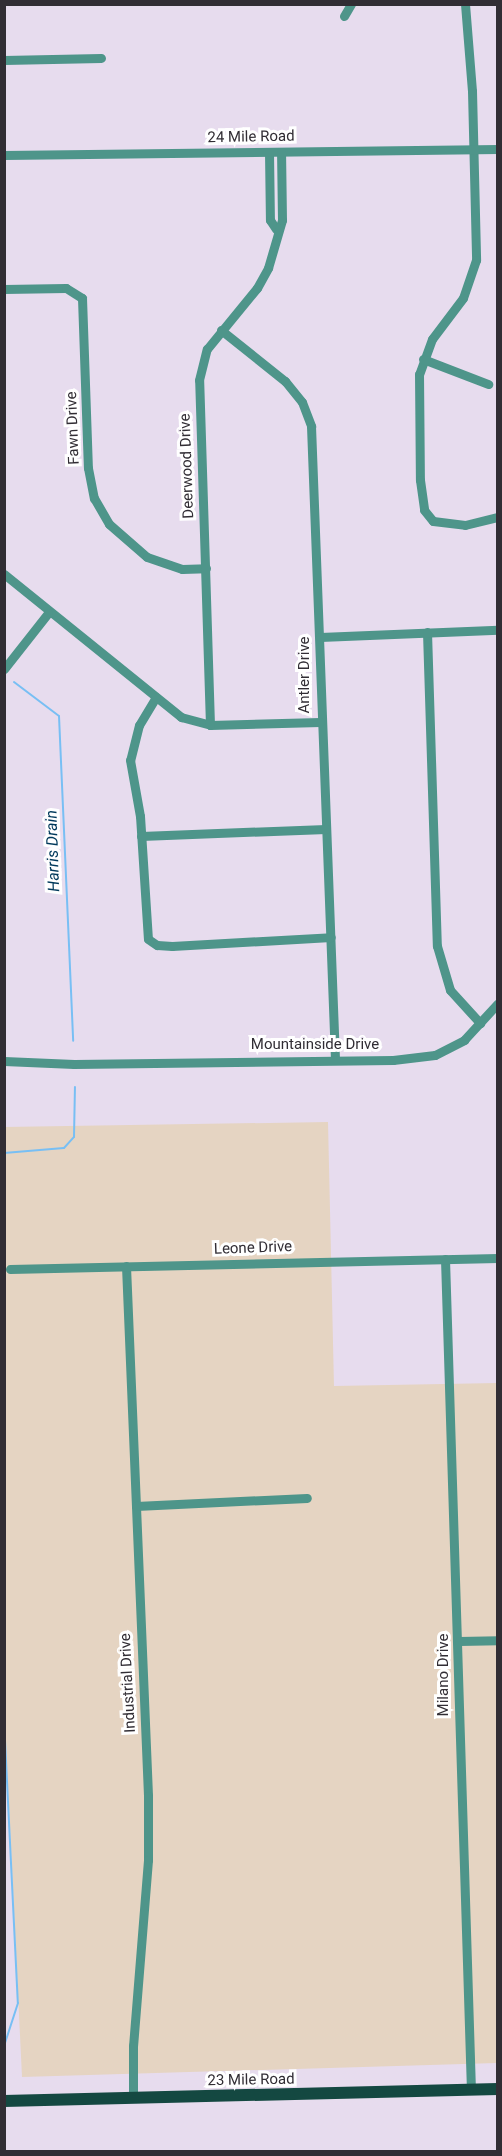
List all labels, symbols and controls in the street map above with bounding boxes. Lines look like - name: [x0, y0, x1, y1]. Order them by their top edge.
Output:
- street label: 24 Mile Road: [207, 127, 295, 147]
- street label: Fawn Drive: [63, 391, 83, 465]
- street label: Deerwood Drive: [176, 413, 198, 519]
- street label: Antler Drive: [296, 636, 314, 714]
- water label: Harris Drain: [42, 810, 64, 892]
- street label: Mountainside Drive: [251, 1036, 379, 1054]
- street label: Leone Drive: [214, 1238, 292, 1258]
- street label: Industrial Drive: [116, 1633, 140, 1733]
- street label: Milano Drive: [435, 1634, 453, 1716]
- street label: 23 Mile Road: [207, 2070, 295, 2090]

